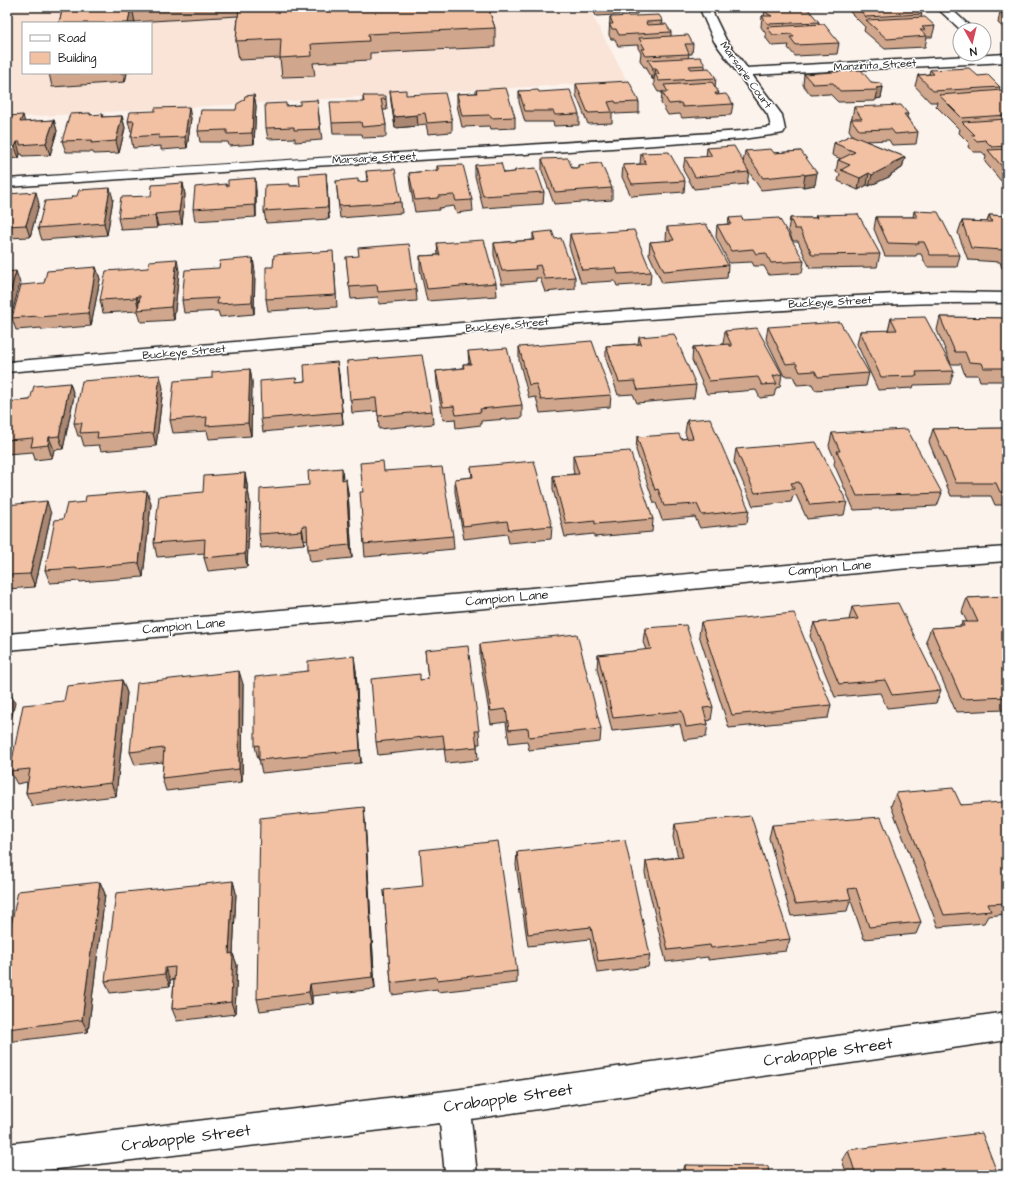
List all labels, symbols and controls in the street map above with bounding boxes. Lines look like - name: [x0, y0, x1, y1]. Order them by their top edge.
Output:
- legend: [22, 22, 152, 74]
- north arrow: [952, 22, 992, 62]
- text: Road: [58, 30, 86, 47]
- street label: Marsarie Court: [716, 38, 776, 112]
- text: N: [969, 43, 978, 59]
- text: Building: [58, 50, 96, 68]
- street label: Manzinita Street: [833, 55, 917, 75]
- street label: Marsarie Street: [332, 148, 417, 168]
- street label: Buckeye Street: [788, 292, 873, 313]
- street label: Buckeye Street: [465, 314, 550, 337]
- street label: Buckeye Street: [142, 341, 227, 364]
- street label: Campion Lane: [788, 555, 872, 581]
- street label: Campion Lane: [465, 585, 549, 611]
- street label: Campion Lane: [142, 613, 226, 639]
- street label: Crabapple Street: [762, 1032, 895, 1072]
- street label: Crabapple Street: [442, 1078, 575, 1118]
- street label: Crabapple Street: [120, 1119, 252, 1157]

